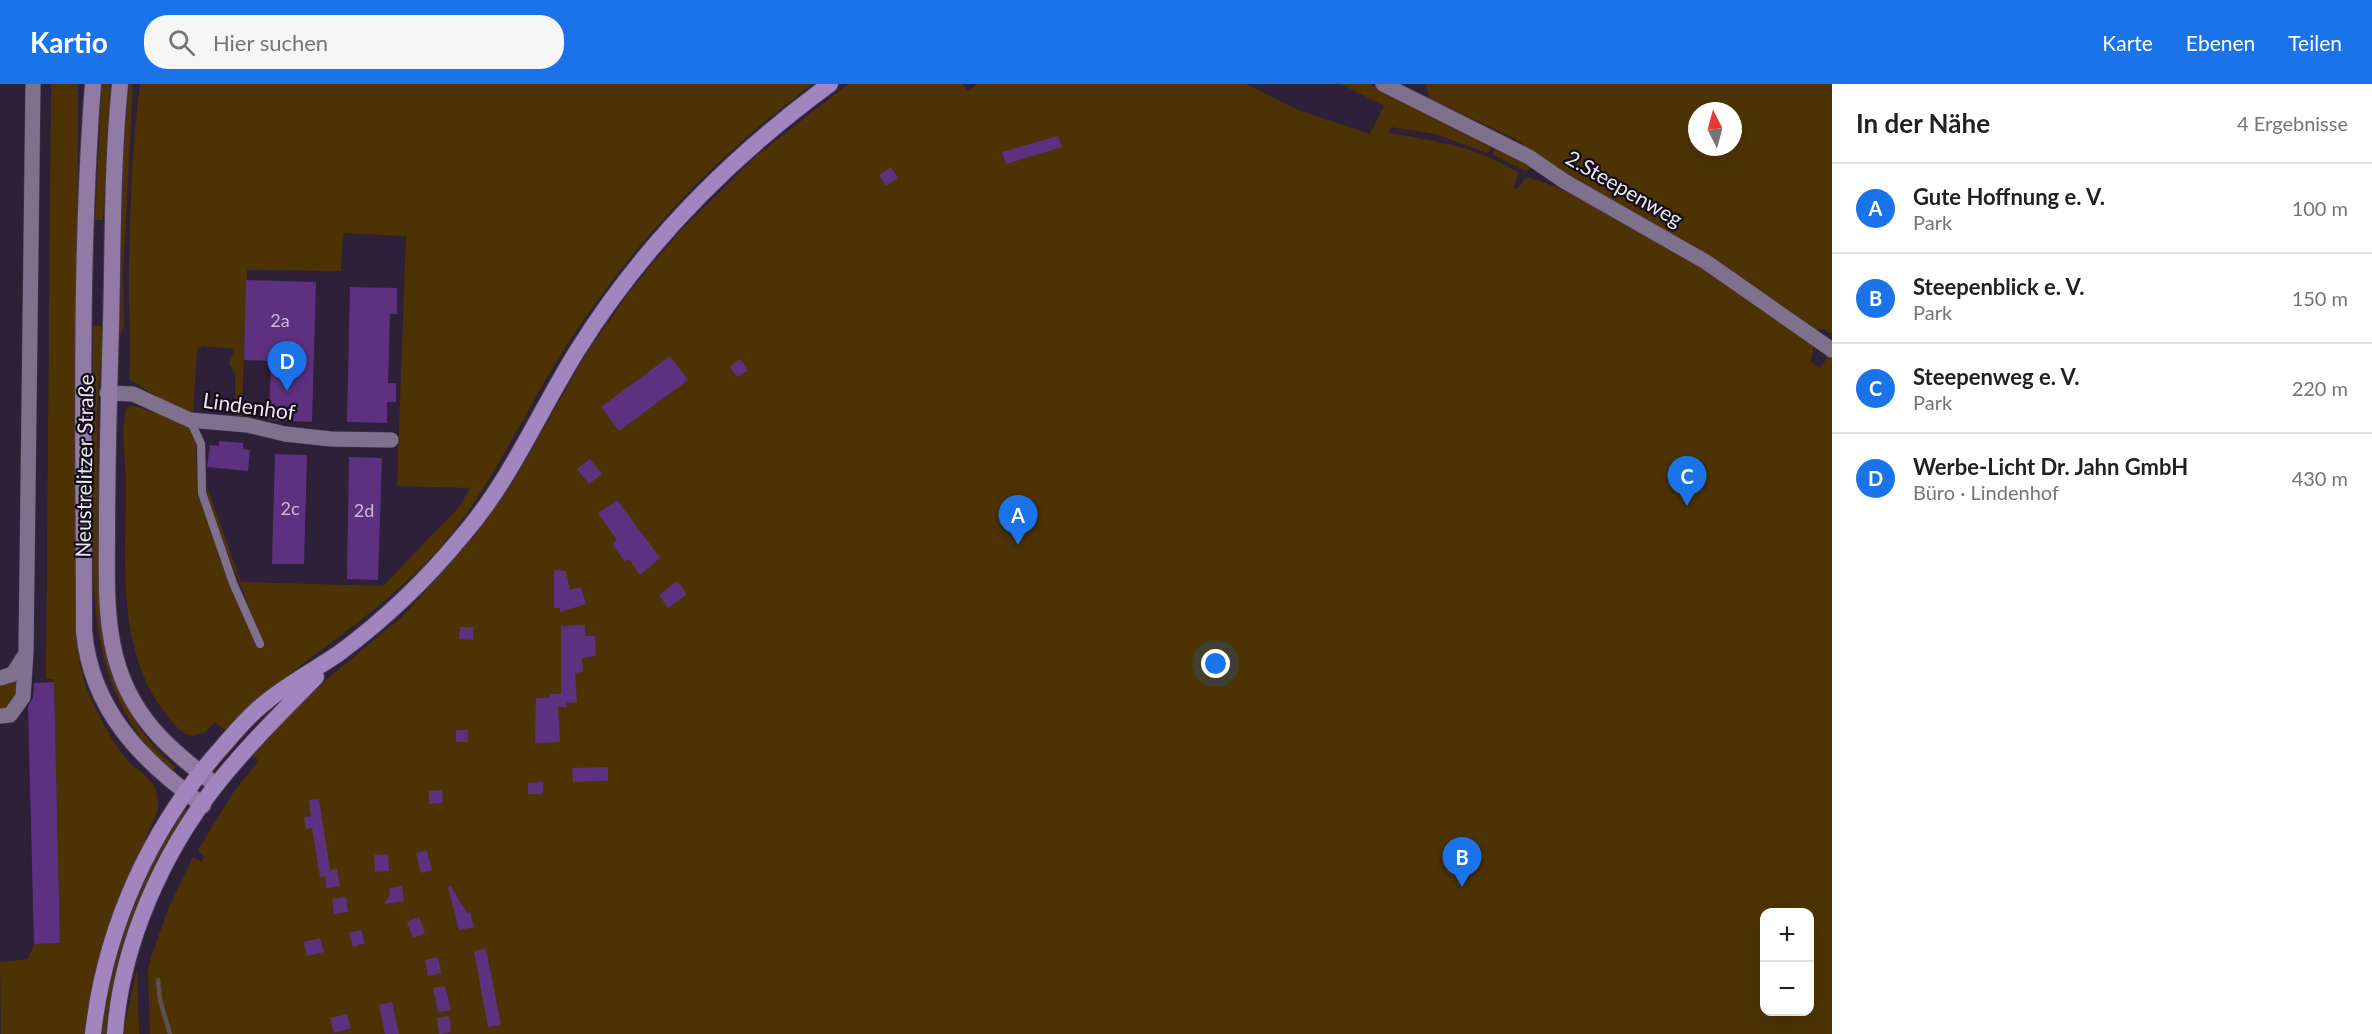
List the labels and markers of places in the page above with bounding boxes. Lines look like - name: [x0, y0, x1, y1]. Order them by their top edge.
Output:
- pin: D: [268, 342, 306, 391]
- pin: C: [1668, 456, 1706, 506]
- pin: A: [998, 496, 1038, 545]
- pin: B: [1442, 838, 1482, 887]

